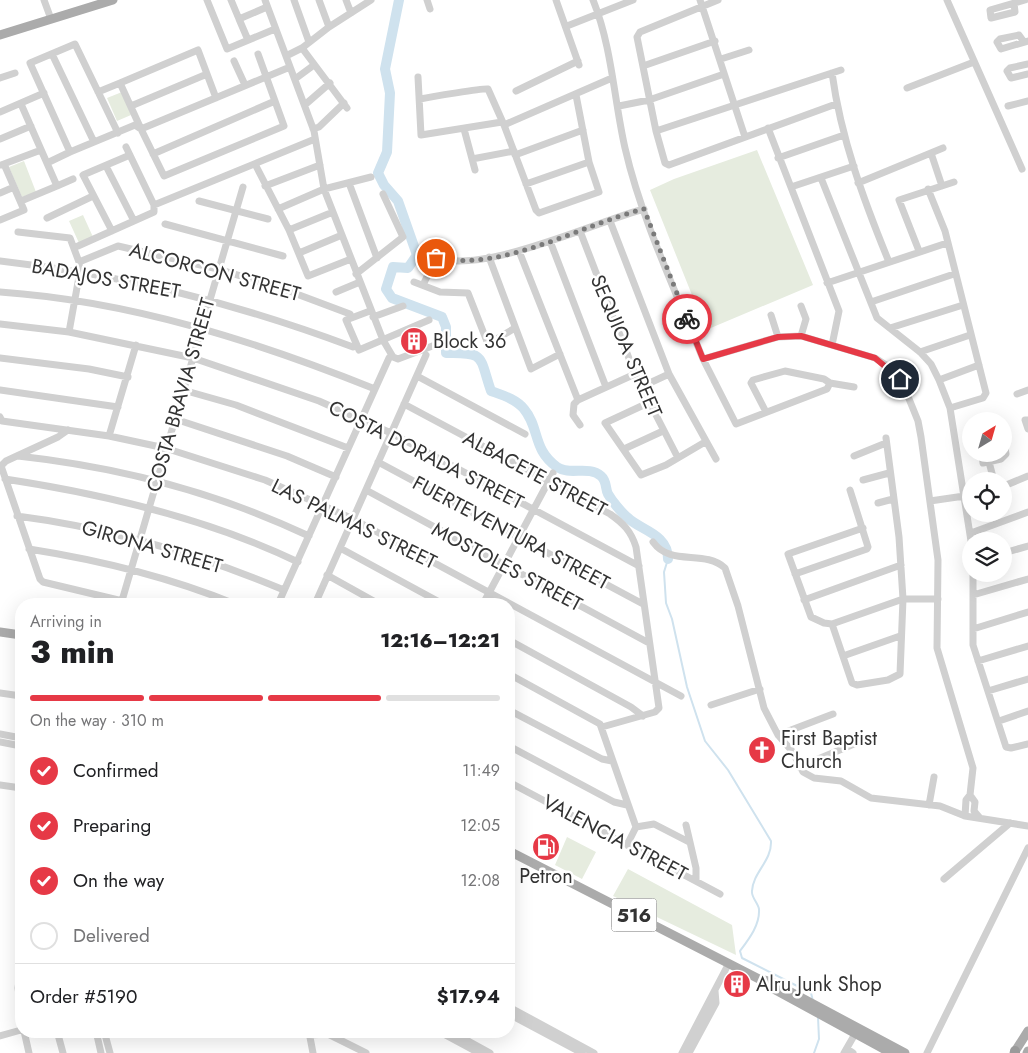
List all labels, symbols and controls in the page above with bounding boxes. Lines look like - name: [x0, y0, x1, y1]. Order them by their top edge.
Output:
- street label: ALCORCON STREET: [126, 235, 304, 309]
- pin: [415, 237, 457, 279]
- icon: bag: [422, 244, 450, 272]
- street label: BADAJOS STREET: [29, 252, 183, 306]
- street label: SEQUIOA STREET: [583, 270, 669, 422]
- street label: COSTA BRAVIA STREET: [139, 294, 223, 495]
- courier: [662, 294, 712, 344]
- icon: bike: [673, 305, 701, 333]
- building icon: Block 36: [399, 326, 429, 356]
- place label: Block 36: [433, 327, 506, 356]
- pin: [879, 358, 921, 400]
- icon: home: [886, 365, 914, 393]
- street label: COSTA DORADA STREET: [323, 393, 529, 517]
- north arrow: [962, 412, 1012, 462]
- map controls: [962, 412, 1012, 582]
- street label: ALBACETE STREET: [458, 424, 613, 525]
- street label: FUERTEVENTURA STREET: [407, 469, 615, 598]
- street label: LAS PALMAS STREET: [266, 471, 442, 577]
- button: locate: [962, 472, 1012, 522]
- street label: GIRONA STREET: [78, 513, 226, 581]
- street label: MOSTOLES STREET: [427, 515, 588, 619]
- button: layers: [962, 532, 1012, 582]
- text: Arriving in: [30, 610, 102, 633]
- text: 12:16–12:21: [380, 627, 500, 654]
- text: 3 min: [30, 629, 115, 675]
- text: On the way · 310 m: [30, 709, 164, 732]
- place label: First Baptist Church: [781, 724, 877, 776]
- church icon: First Baptist Church: [747, 735, 777, 765]
- icon: check: [30, 757, 58, 785]
- text: Confirmed: [73, 757, 159, 784]
- text: 11:49: [462, 759, 500, 782]
- street label: VALENCIA STREET: [537, 788, 693, 889]
- icon: check: [30, 812, 58, 840]
- text: Preparing: [73, 812, 151, 839]
- text: 12:05: [460, 814, 500, 837]
- fuel station icon: Petron: [531, 832, 561, 862]
- place label: Petron: [519, 862, 573, 891]
- icon: check: [30, 867, 58, 895]
- text: On the way: [73, 867, 164, 894]
- text: 12:08: [461, 869, 500, 892]
- road number: 516: [612, 898, 656, 932]
- text: Delivered: [73, 922, 150, 949]
- building icon: Alru Junk Shop: [722, 969, 752, 999]
- place label: Alru Junk Shop: [756, 970, 882, 999]
- text: Order #5190: [30, 983, 137, 1010]
- text: $17.94: [437, 983, 500, 1010]

